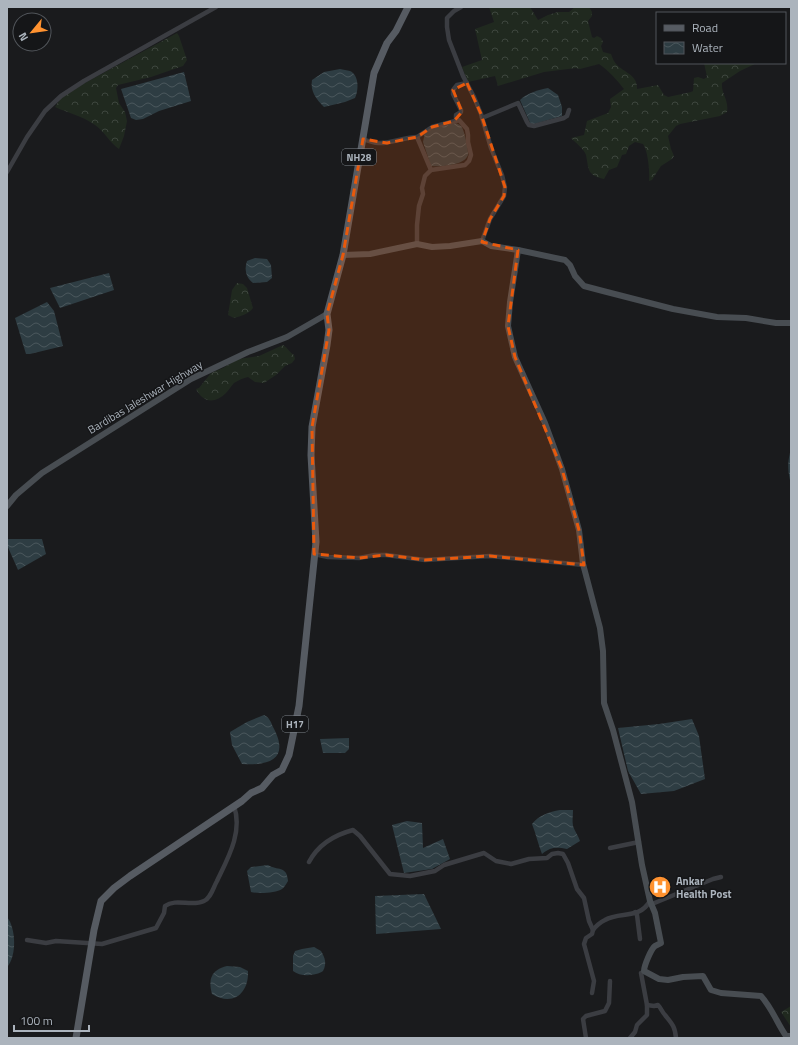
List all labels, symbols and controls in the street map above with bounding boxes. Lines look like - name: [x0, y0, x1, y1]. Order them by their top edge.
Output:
- north arrow: [12, 12, 52, 52]
- legend: [656, 12, 786, 64]
- text: Road: [692, 18, 718, 37]
- text: N: [14, 30, 32, 44]
- text: Water: [692, 38, 723, 57]
- road number: NH28: [342, 149, 376, 165]
- street label: Bardibas Jaleshwar Highway: [85, 356, 206, 438]
- road number: H17: [282, 716, 308, 732]
- place label: Ankar Health Post: [676, 873, 732, 902]
- hospital icon: Ankar Health Post: [647, 874, 673, 900]
- scale bar: [14, 1007, 89, 1033]
- text: 100 m: [20, 1011, 53, 1030]

